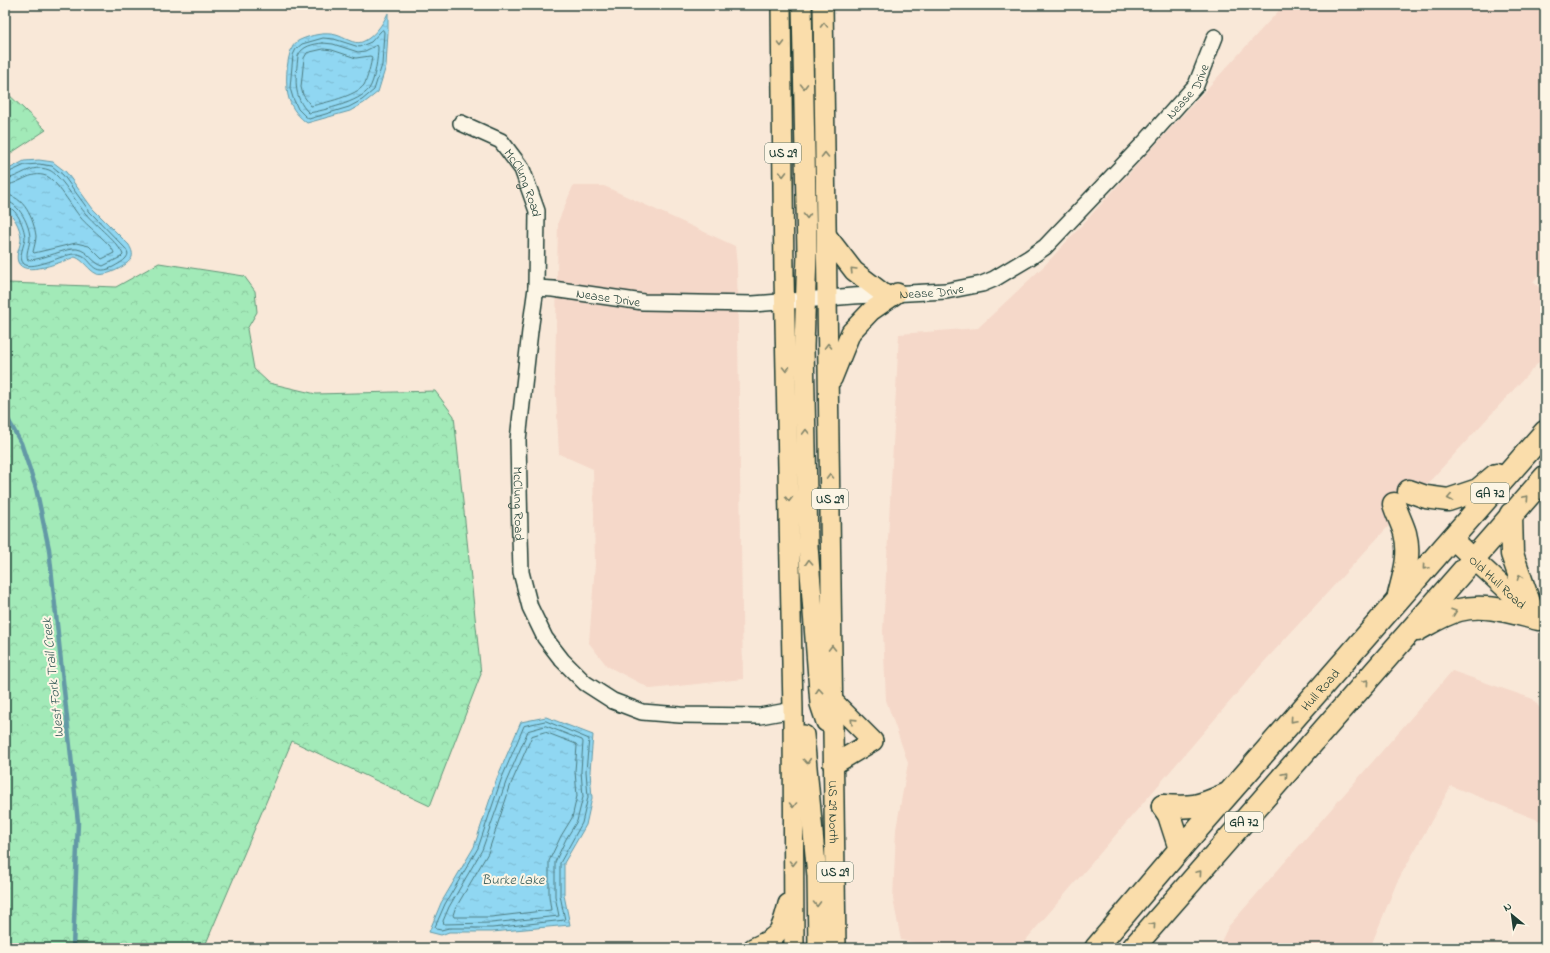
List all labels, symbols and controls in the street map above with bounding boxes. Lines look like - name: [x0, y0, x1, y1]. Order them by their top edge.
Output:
- one-way arrow: [820, 22, 828, 28]
- one-way arrow: [777, 41, 785, 47]
- street label: Nease Drive: [1162, 61, 1215, 124]
- one-way arrow: [800, 83, 809, 89]
- road number: US 29: [765, 143, 801, 163]
- street label: McClung Road: [499, 145, 545, 217]
- one-way arrow: [821, 152, 830, 158]
- one-way arrow: [779, 171, 787, 177]
- one-way arrow: [802, 213, 811, 219]
- one-way arrow: [851, 267, 858, 274]
- street label: Nease Drive: [899, 280, 966, 304]
- street label: Nease Drive: [575, 284, 642, 313]
- one-way arrow: [824, 343, 832, 349]
- one-way arrow: [782, 366, 790, 372]
- one-way arrow: [802, 429, 810, 435]
- street label: McClung Road: [507, 466, 528, 542]
- one-way arrow: [825, 473, 834, 479]
- road number: GA 72: [1471, 483, 1509, 503]
- road number: US 29: [812, 489, 848, 509]
- one-way arrow: [1447, 494, 1454, 502]
- one-way arrow: [1521, 495, 1529, 503]
- one-way arrow: [785, 496, 793, 502]
- street label: Old Hull Road: [1464, 551, 1530, 615]
- one-way arrow: [805, 559, 813, 565]
- one-way arrow: [1423, 563, 1430, 570]
- one-way arrow: [1516, 574, 1525, 581]
- one-way arrow: [1450, 608, 1457, 617]
- water label: West Fork Trail Creek: [37, 616, 70, 739]
- one-way arrow: [828, 645, 836, 651]
- street label: Hull Road: [1297, 664, 1345, 716]
- one-way arrow: [1361, 679, 1369, 687]
- one-way arrow: [815, 688, 824, 694]
- one-way arrow: [1290, 715, 1297, 723]
- one-way arrow: [850, 718, 858, 726]
- one-way arrow: [802, 758, 811, 764]
- one-way arrow: [1280, 773, 1287, 780]
- street label: US 29 North: [823, 780, 843, 844]
- one-way arrow: [789, 802, 797, 808]
- road number: GA 72: [1225, 812, 1263, 832]
- one-way arrow: [789, 860, 797, 866]
- road number: US 29: [817, 862, 853, 882]
- water label: Burke Lake: [482, 870, 545, 891]
- one-way arrow: [1195, 870, 1202, 878]
- north arrow: [1492, 895, 1532, 935]
- text: N: [1501, 898, 1515, 916]
- one-way arrow: [813, 901, 821, 907]
- one-way arrow: [1149, 922, 1156, 930]

